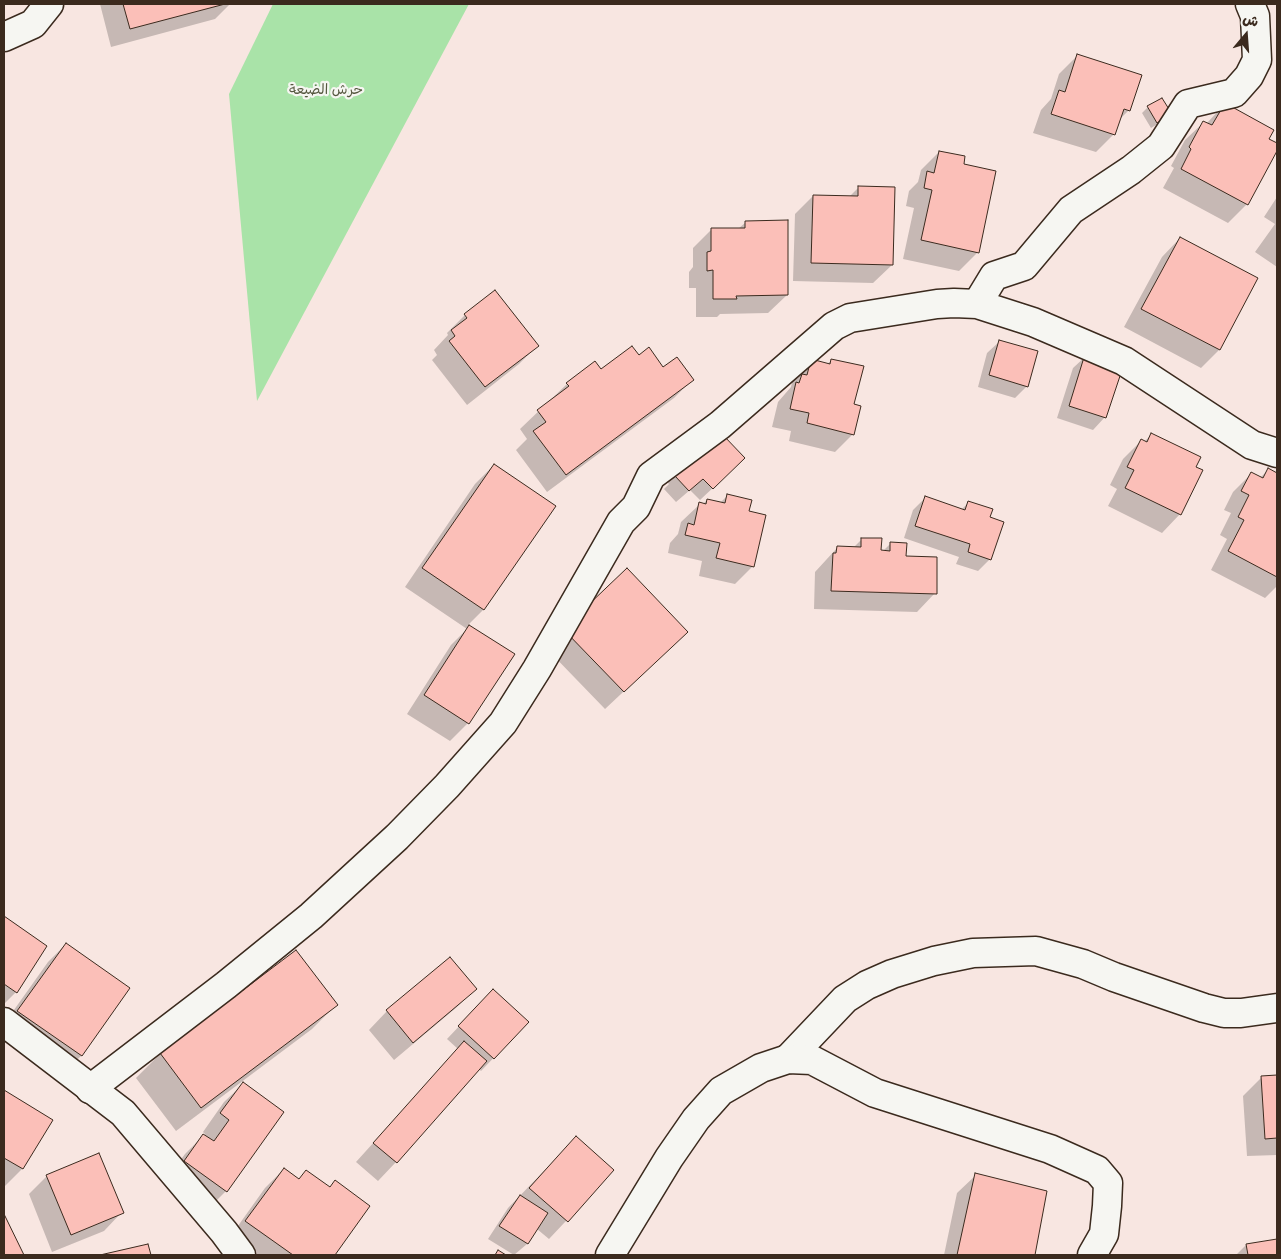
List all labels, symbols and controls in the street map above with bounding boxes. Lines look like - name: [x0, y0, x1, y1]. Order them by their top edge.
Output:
- north arrow: [1221, 10, 1271, 60]
- text: ش: [1241, 10, 1261, 31]
- park label: حرش الضيعة: [289, 82, 363, 98]

